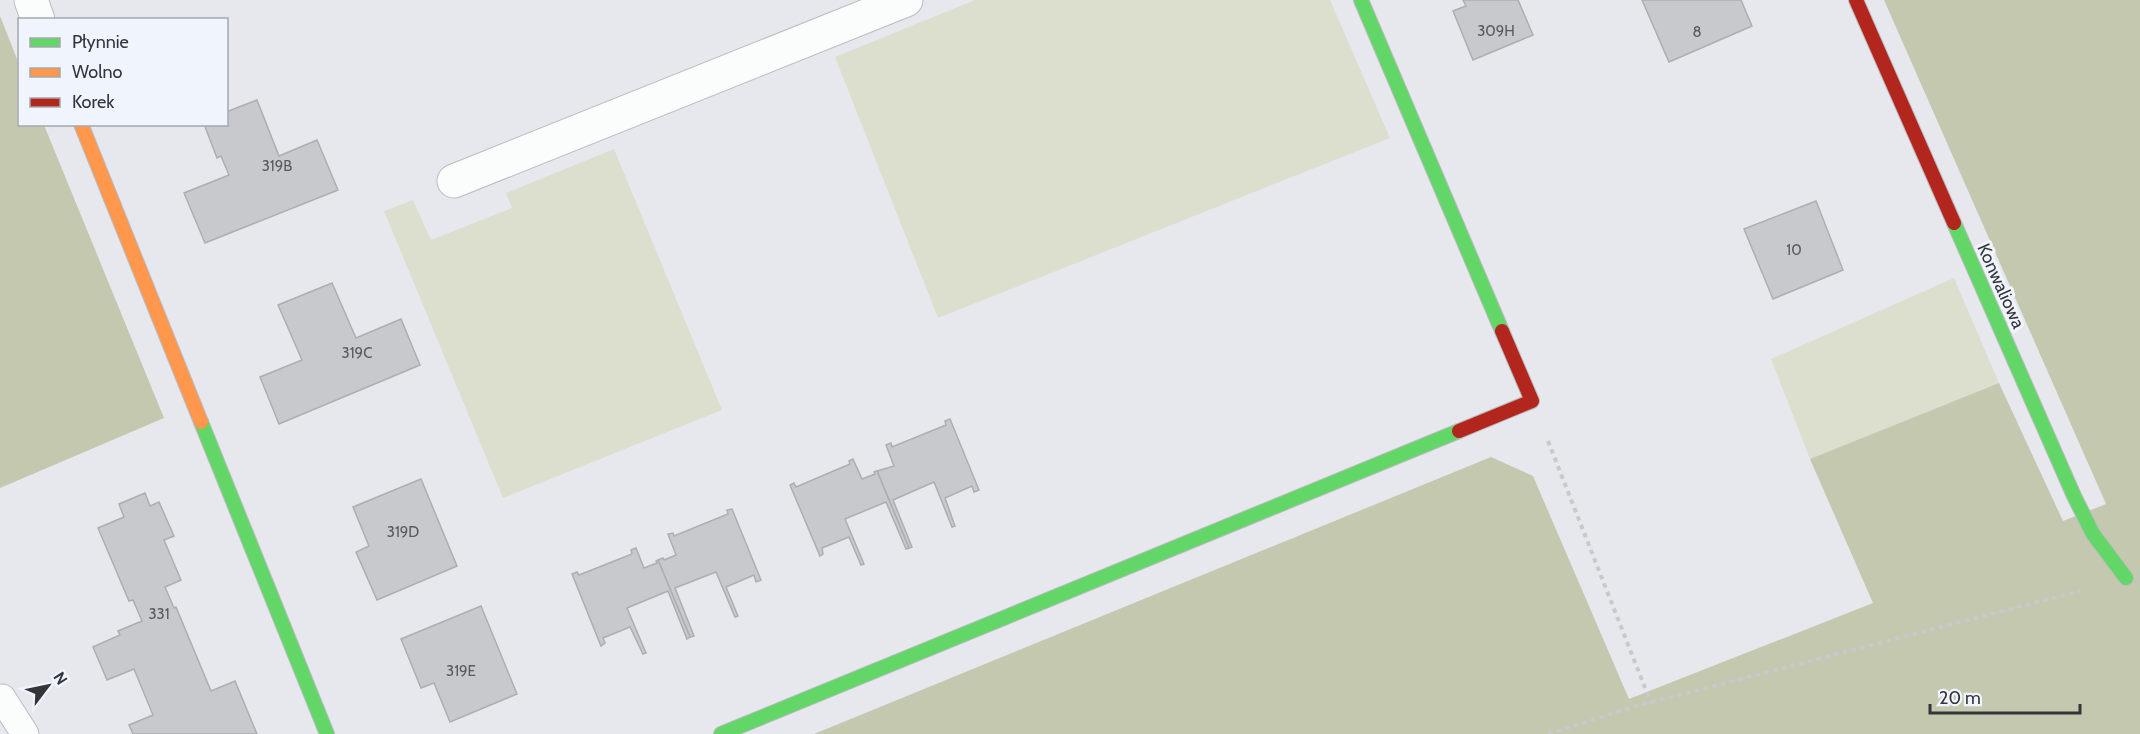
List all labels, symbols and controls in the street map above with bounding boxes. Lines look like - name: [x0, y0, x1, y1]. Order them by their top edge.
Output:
- legend: [18, 18, 228, 126]
- house number: 309H: [1477, 22, 1515, 40]
- house number: 8: [1692, 23, 1702, 41]
- text: Płynnie: [72, 31, 129, 53]
- text: Wolno: [72, 61, 123, 83]
- text: Korek: [72, 91, 115, 113]
- house number: 319B: [262, 157, 292, 175]
- street label: Konwaliowa: [1973, 240, 2030, 332]
- house number: 10: [1786, 241, 1802, 259]
- house number: 319C: [342, 344, 372, 362]
- house number: 319D: [387, 523, 419, 541]
- house number: 331: [148, 605, 170, 623]
- north arrow: [18, 656, 78, 716]
- house number: 319E: [446, 662, 476, 680]
- text: N: [49, 668, 71, 688]
- scale bar: [1930, 677, 2080, 715]
- text: 20 m: [1939, 687, 1981, 709]

